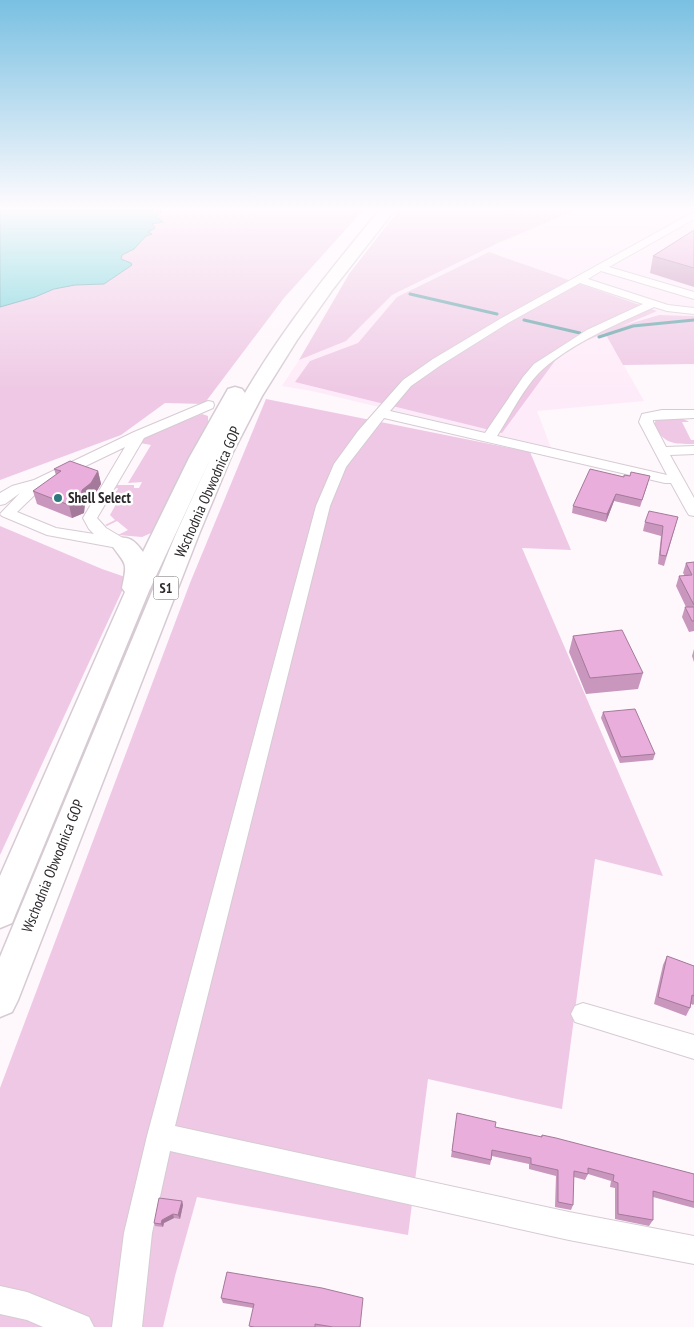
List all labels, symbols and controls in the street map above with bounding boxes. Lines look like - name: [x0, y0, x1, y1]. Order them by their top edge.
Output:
- street label: Wschodnia Obwodnica GOP: [170, 423, 245, 560]
- place label: Shell Select: [68, 488, 131, 507]
- marker: Shell Select: [52, 492, 64, 504]
- road number: S1: [154, 576, 178, 600]
- street label: Wschodnia Obwodnica GOP: [17, 796, 88, 935]

